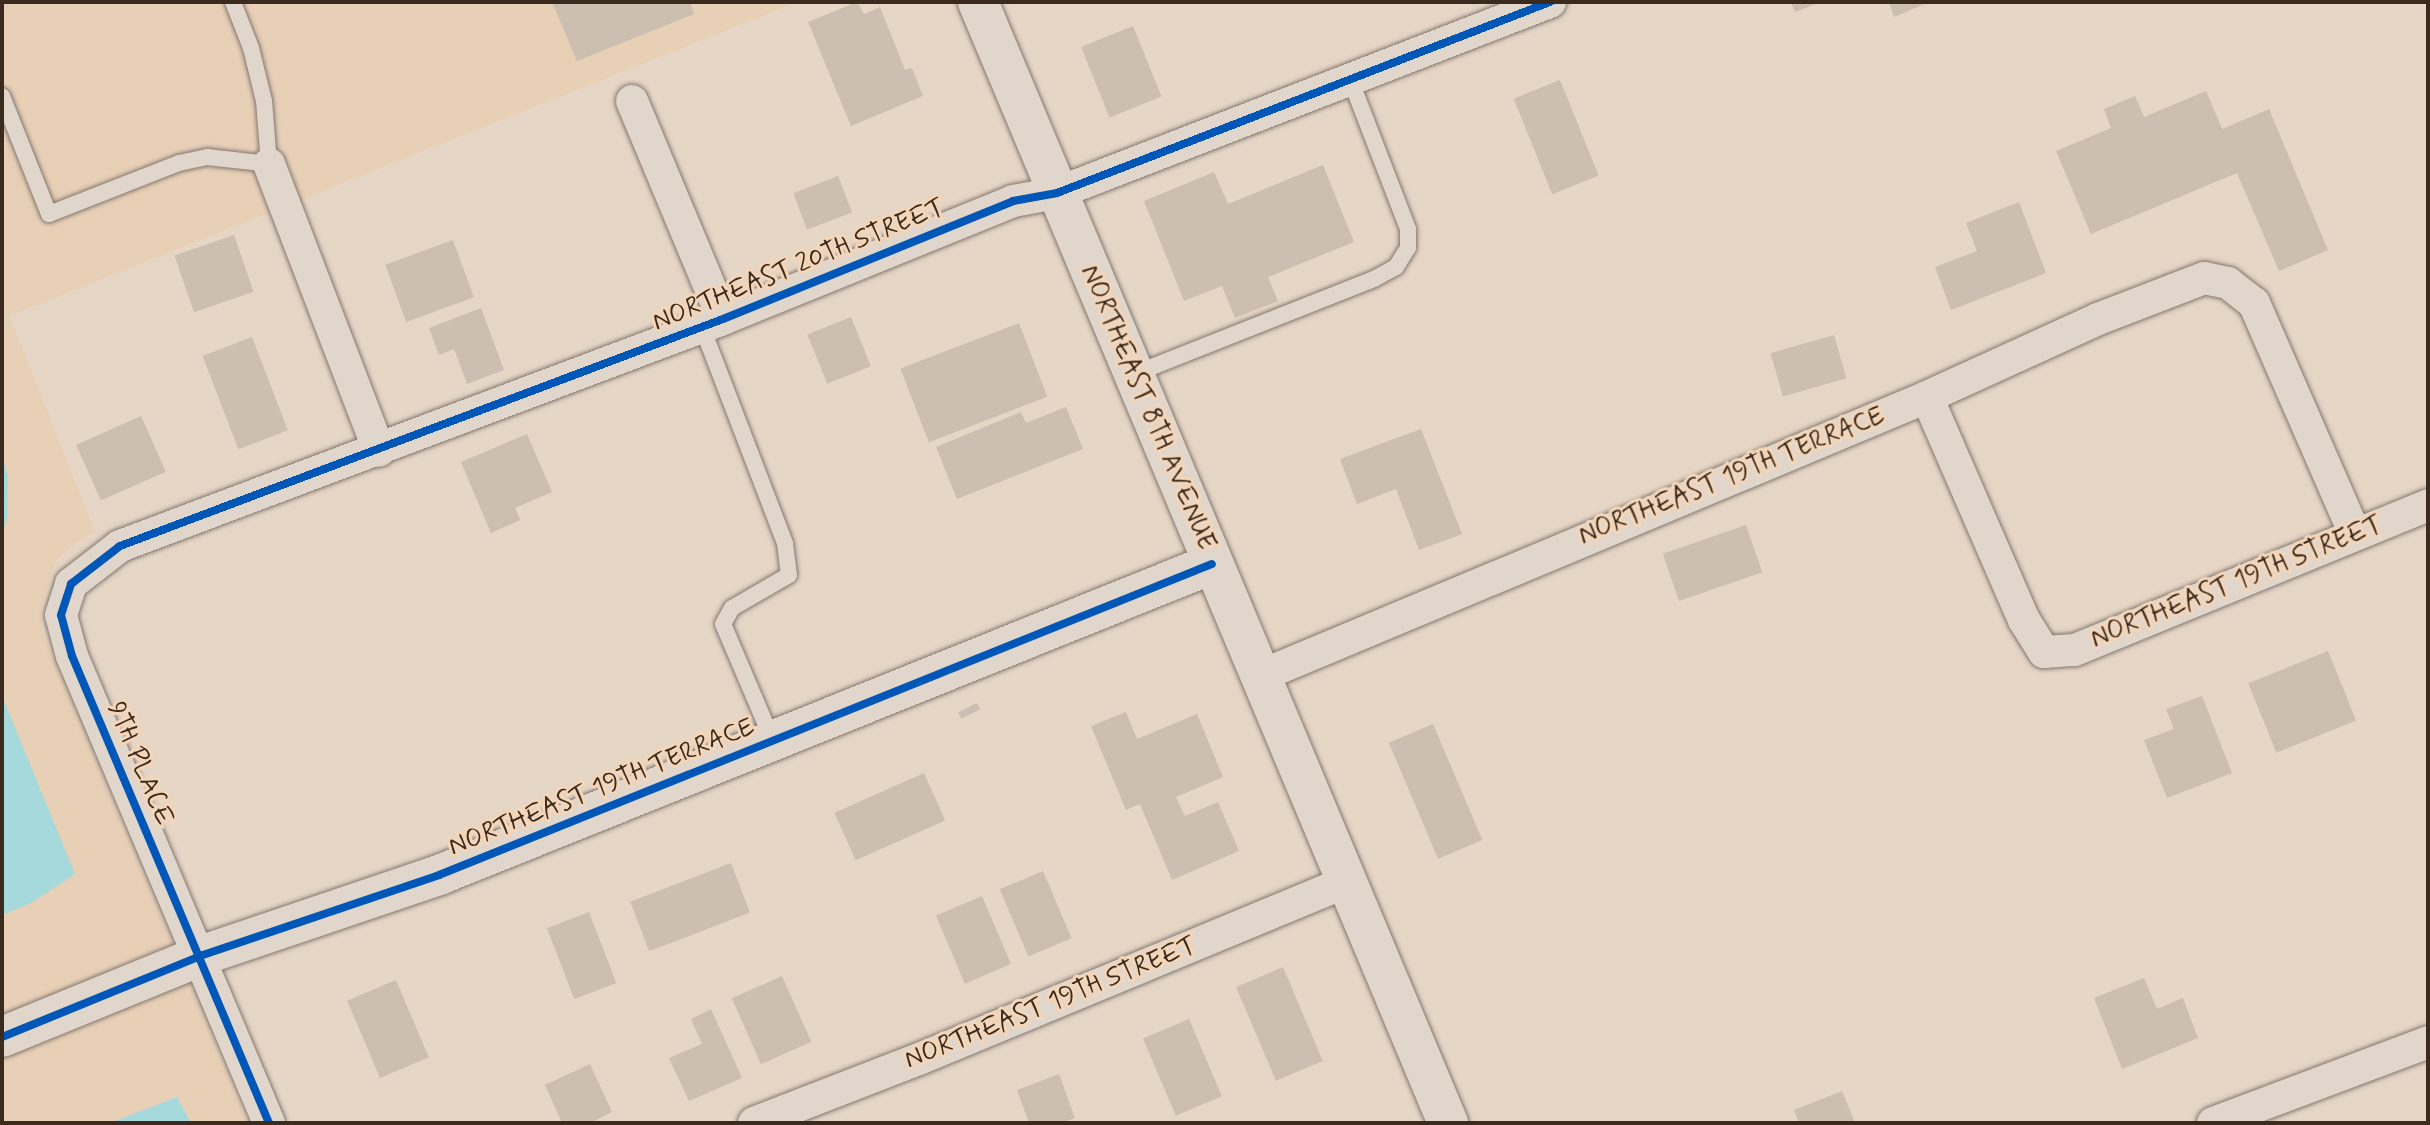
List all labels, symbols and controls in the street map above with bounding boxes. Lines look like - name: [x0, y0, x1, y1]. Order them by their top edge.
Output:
- street label: NORTHEAST 20TH STREET: [647, 192, 951, 340]
- street label: NORTHEAST 8TH AVENUE: [1073, 261, 1221, 555]
- street label: NORTHEAST 19TH TERRACE: [1575, 401, 1889, 553]
- street label: NORTHEAST 19TH STREET: [2085, 510, 2389, 656]
- street label: 9TH PLACE: [99, 699, 179, 829]
- street label: NORTHEAST 19TH TERRACE: [445, 712, 759, 864]
- street label: NORTHEAST 19TH STREET: [899, 931, 1203, 1077]

